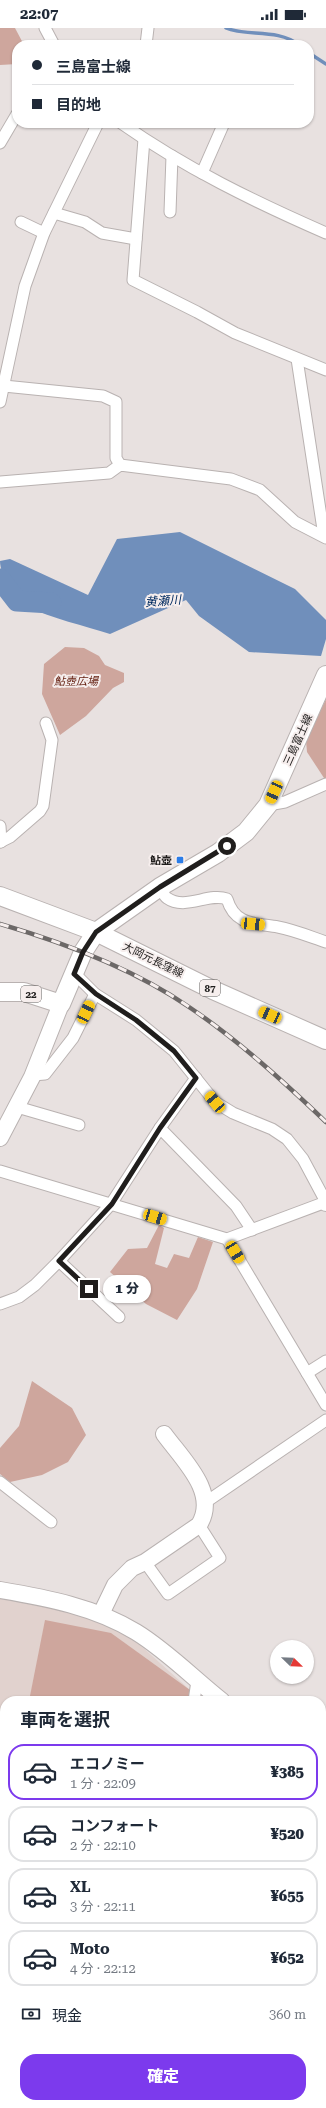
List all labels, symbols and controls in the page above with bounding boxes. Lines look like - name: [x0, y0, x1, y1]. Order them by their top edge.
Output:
- text: 22:07: [20, 5, 58, 23]
- text: 三島富士線: [56, 58, 131, 76]
- text: 目的地: [56, 96, 101, 114]
- water label: 黄瀬川: [145, 593, 183, 609]
- park label: 鮎壺広場: [54, 675, 100, 688]
- street label: 三島富士線: [281, 712, 315, 768]
- car: [264, 779, 284, 805]
- route start: [218, 837, 236, 855]
- place label: 鮎壺: [150, 854, 172, 867]
- marker: 鮎壺: [175, 855, 185, 865]
- car: [241, 917, 265, 931]
- street label: 大岡元長窪線: [120, 940, 186, 980]
- road number: 87: [200, 980, 220, 996]
- road number: 22: [21, 986, 41, 1002]
- car: [75, 999, 97, 1025]
- car: [257, 1005, 283, 1025]
- car: [203, 1089, 227, 1115]
- car: [142, 1208, 168, 1226]
- car: [224, 1239, 246, 1265]
- callout: 1 分: [103, 1275, 151, 1303]
- route end: [80, 1280, 98, 1298]
- text: 1 分: [115, 1281, 139, 1296]
- north arrow: [270, 1640, 314, 1684]
- map controls: [270, 1640, 314, 1684]
- text: 車両を選択: [20, 1709, 110, 1730]
- icon: car: [22, 1754, 58, 1790]
- text: エコノミー: [70, 1755, 145, 1773]
- text: ¥385: [270, 1763, 304, 1781]
- text: 1 分 · 22:09: [70, 1776, 136, 1791]
- icon: car: [22, 1816, 58, 1852]
- text: コンフォート: [70, 1817, 160, 1835]
- text: ¥520: [270, 1825, 304, 1843]
- text: 2 分 · 22:10: [70, 1838, 136, 1853]
- icon: car: [22, 1878, 58, 1914]
- text: XL: [70, 1878, 91, 1896]
- text: ¥655: [270, 1887, 304, 1905]
- text: 3 分 · 22:11: [70, 1899, 136, 1914]
- icon: car: [22, 1940, 58, 1976]
- text: Moto: [70, 1940, 110, 1958]
- text: ¥652: [270, 1949, 304, 1967]
- text: 4 分 · 22:12: [70, 1961, 136, 1976]
- icon: cash: [20, 2003, 42, 2025]
- text: 現金: [52, 2007, 82, 2025]
- text: 360 m: [269, 2007, 306, 2022]
- button: 確定: [20, 2054, 306, 2100]

